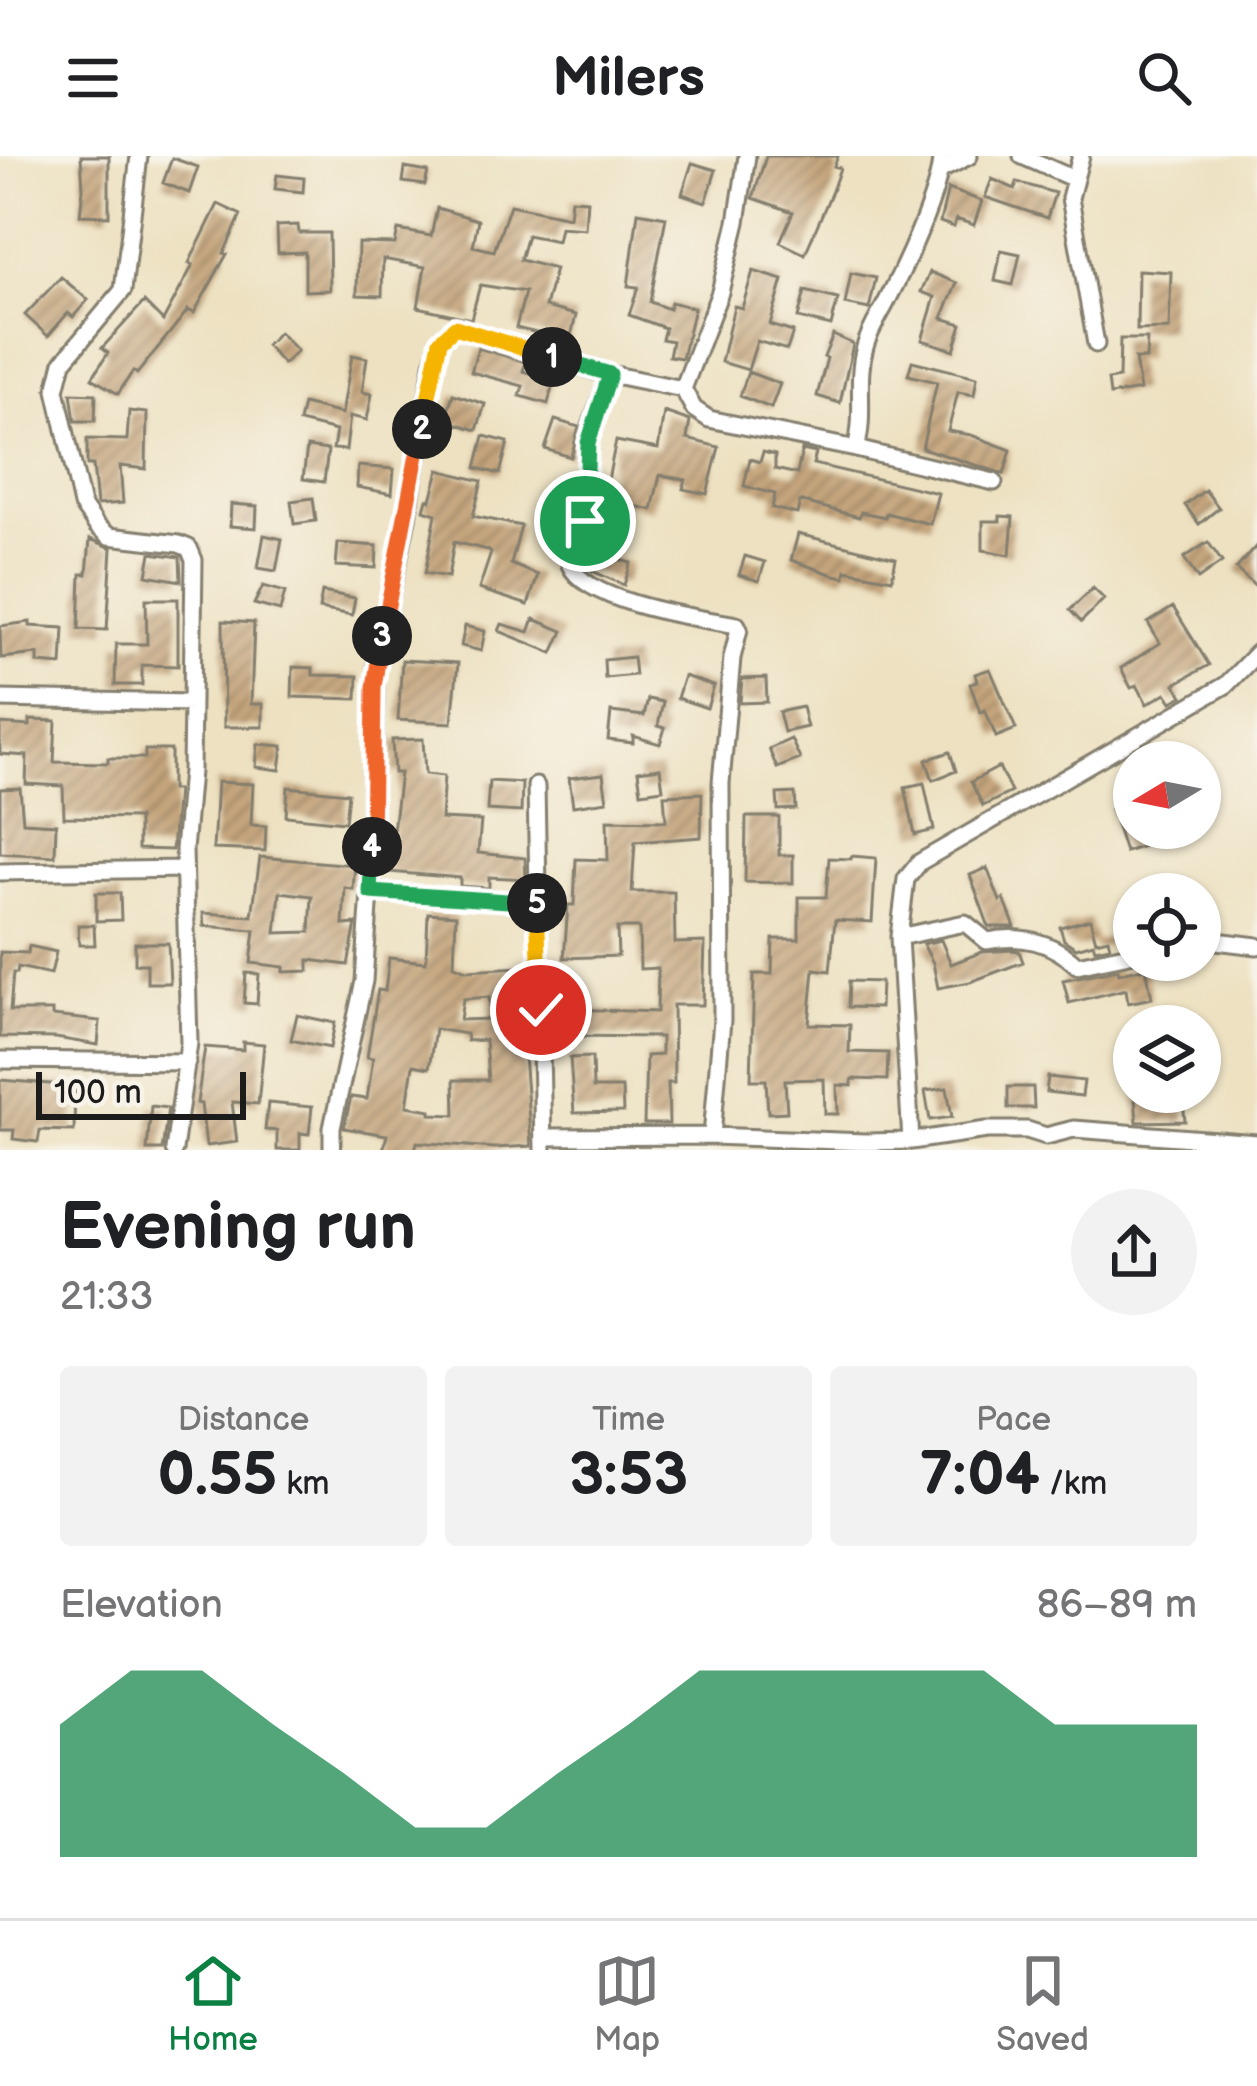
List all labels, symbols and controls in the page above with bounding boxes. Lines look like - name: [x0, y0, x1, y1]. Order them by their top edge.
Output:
- icon: menu: [60, 45, 126, 111]
- icon: search: [1131, 45, 1197, 111]
- text: Milers: [552, 46, 705, 111]
- pin: 1: [522, 327, 582, 387]
- text: 1: [545, 337, 559, 377]
- pin: 2: [392, 399, 452, 459]
- text: 2: [412, 409, 432, 449]
- pin: [534, 470, 636, 572]
- icon: arrive: [552, 488, 618, 554]
- pin: 3: [352, 606, 412, 666]
- text: 3: [372, 616, 392, 656]
- north arrow: [1113, 741, 1221, 849]
- map controls: [1113, 741, 1221, 1113]
- pin: 4: [342, 817, 402, 877]
- text: 4: [362, 827, 382, 867]
- pin: 5: [507, 873, 567, 933]
- button: locate: [1113, 873, 1221, 981]
- text: 5: [527, 883, 547, 923]
- pin: [490, 959, 592, 1061]
- icon: check: [508, 977, 574, 1043]
- button: layers: [1113, 1005, 1221, 1113]
- scale bar: [36, 1066, 246, 1119]
- text: 100 m: [54, 1073, 142, 1113]
- text: Evening run: [60, 1189, 416, 1268]
- button: share: [1071, 1189, 1197, 1315]
- text: 21:33: [60, 1274, 153, 1321]
- text: Distance: [178, 1400, 309, 1440]
- text: Time: [592, 1400, 665, 1440]
- text: Pace: [976, 1400, 1051, 1440]
- text: 0.55: [157, 1440, 277, 1512]
- text: 3:53: [569, 1440, 688, 1512]
- text: 7:04: [920, 1440, 1040, 1512]
- text: km: [277, 1464, 330, 1504]
- text: /km: [1040, 1464, 1107, 1504]
- text: Elevation: [60, 1582, 223, 1629]
- text: 86–89 m: [1037, 1582, 1197, 1629]
- tab: Home: [168, 1948, 258, 2060]
- tab: Map: [594, 1948, 660, 2060]
- tab: Saved: [996, 1948, 1089, 2060]

